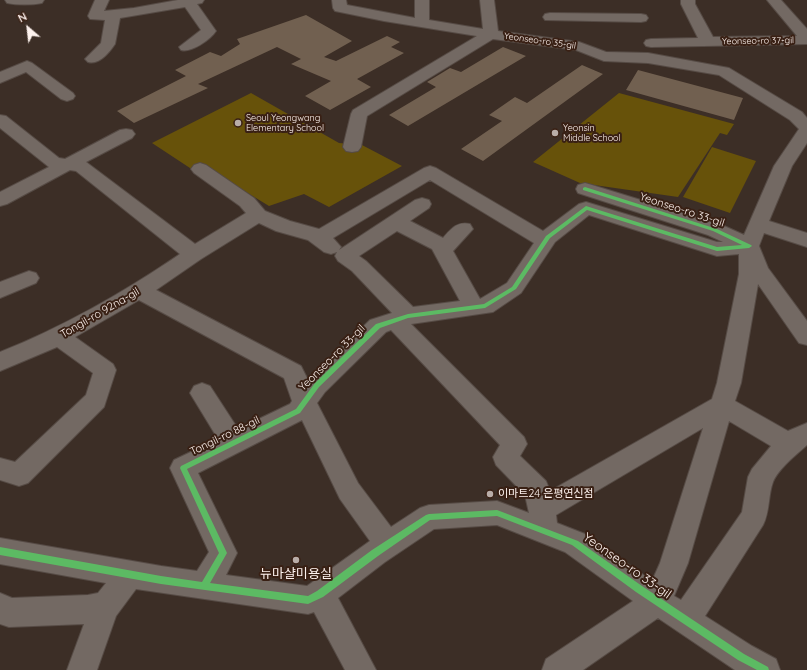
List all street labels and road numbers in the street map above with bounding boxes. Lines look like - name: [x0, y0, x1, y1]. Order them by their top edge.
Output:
- street label: Yeonseo-ro 35-gil: [503, 31, 577, 51]
- street label: Yeonseo-ro 37-gil: [722, 35, 794, 47]
- street label: Yeonseo-ro 33-gil: [638, 190, 726, 230]
- street label: Tongil-ro 92na-gil: [58, 285, 142, 341]
- street label: Yeonseo-ro 33-gil: [296, 322, 368, 394]
- street label: Tongil-ro 88-gil: [188, 413, 262, 459]
- street label: Yeonseo-ro 33-gil: [580, 530, 674, 602]

